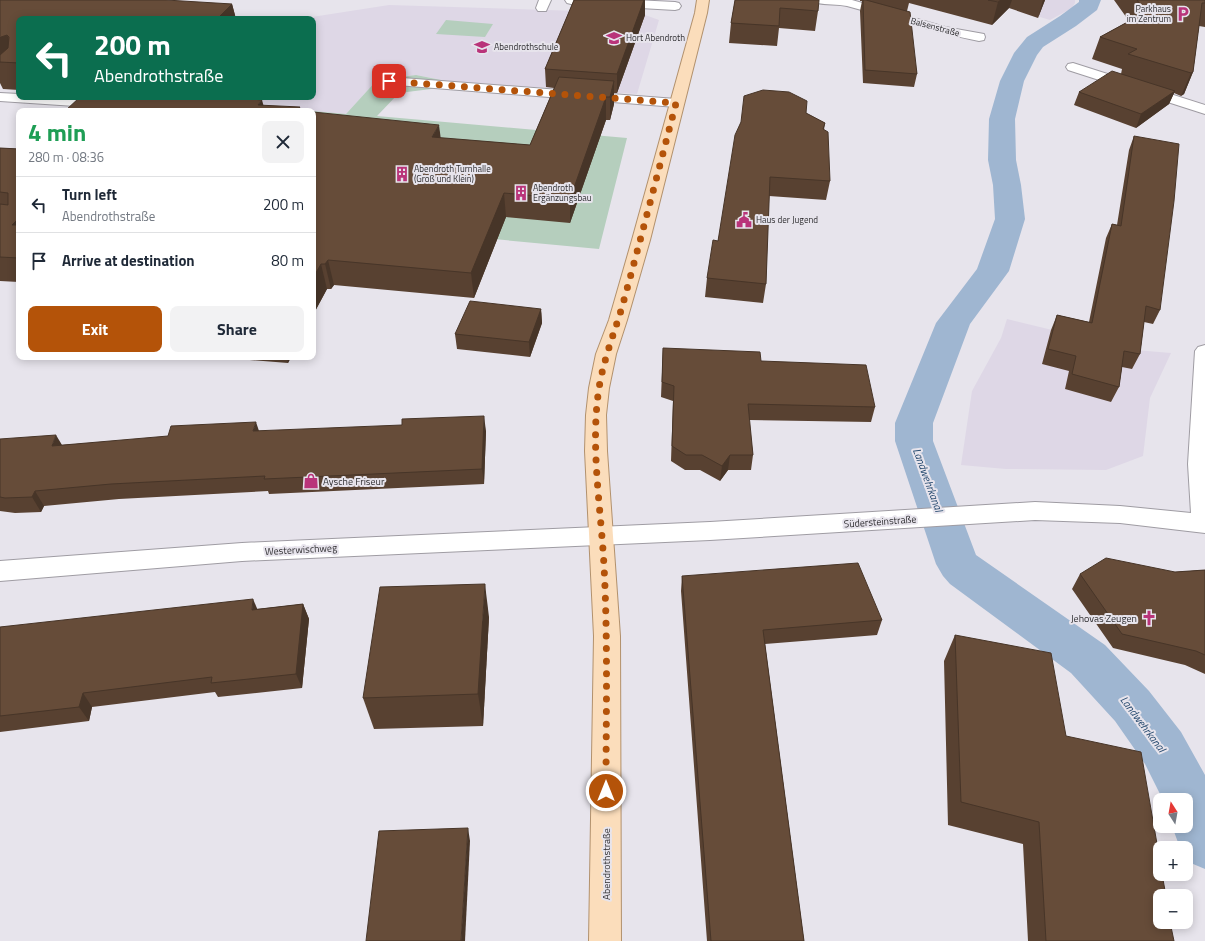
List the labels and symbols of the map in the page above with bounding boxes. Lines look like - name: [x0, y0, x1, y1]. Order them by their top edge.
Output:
- place label: Parkhaus im Zentrum: [1127, 2, 1171, 25]
- parking icon: Parkhaus im Zentrum: [1174, 5, 1192, 23]
- street label: Balsenstraße: [909, 14, 962, 39]
- school or university icon: Hort Abendroth: [605, 29, 623, 47]
- place label: Hort Abendroth: [626, 31, 685, 44]
- school or university icon: Abendrothschule: [473, 38, 491, 56]
- place label: Abendrothschule: [494, 40, 559, 53]
- pin: [372, 64, 406, 98]
- place label: Abendroth Turnhalle (Groß und Klein): [414, 162, 491, 185]
- building icon: Abendroth Turnhalle (Groß und Klein): [393, 165, 411, 183]
- place label: Abendroth Ergänzungsbau: [533, 181, 592, 204]
- building icon: Abendroth Ergänzungsbau: [512, 184, 530, 202]
- public building icon: Haus der Jugend: [735, 211, 753, 229]
- place label: Haus der Jugend: [756, 213, 818, 226]
- water label: Landwehrkanal: [909, 446, 947, 516]
- shop icon: Aysche Friseur: [302, 472, 320, 490]
- place label: Aysche Friseur: [323, 474, 385, 489]
- street label: Südersteinstraße: [843, 511, 917, 532]
- street label: Westerwischweg: [265, 540, 338, 559]
- church icon: Jehovas Zeugen: [1140, 609, 1158, 627]
- place label: Jehovas Zeugen: [1071, 611, 1137, 626]
- water label: Landwehrkanal: [1117, 693, 1170, 757]
- position arrow: [585, 770, 627, 812]
- north arrow: [1153, 793, 1193, 833]
- street label: Abendrothstraße: [599, 828, 614, 900]

